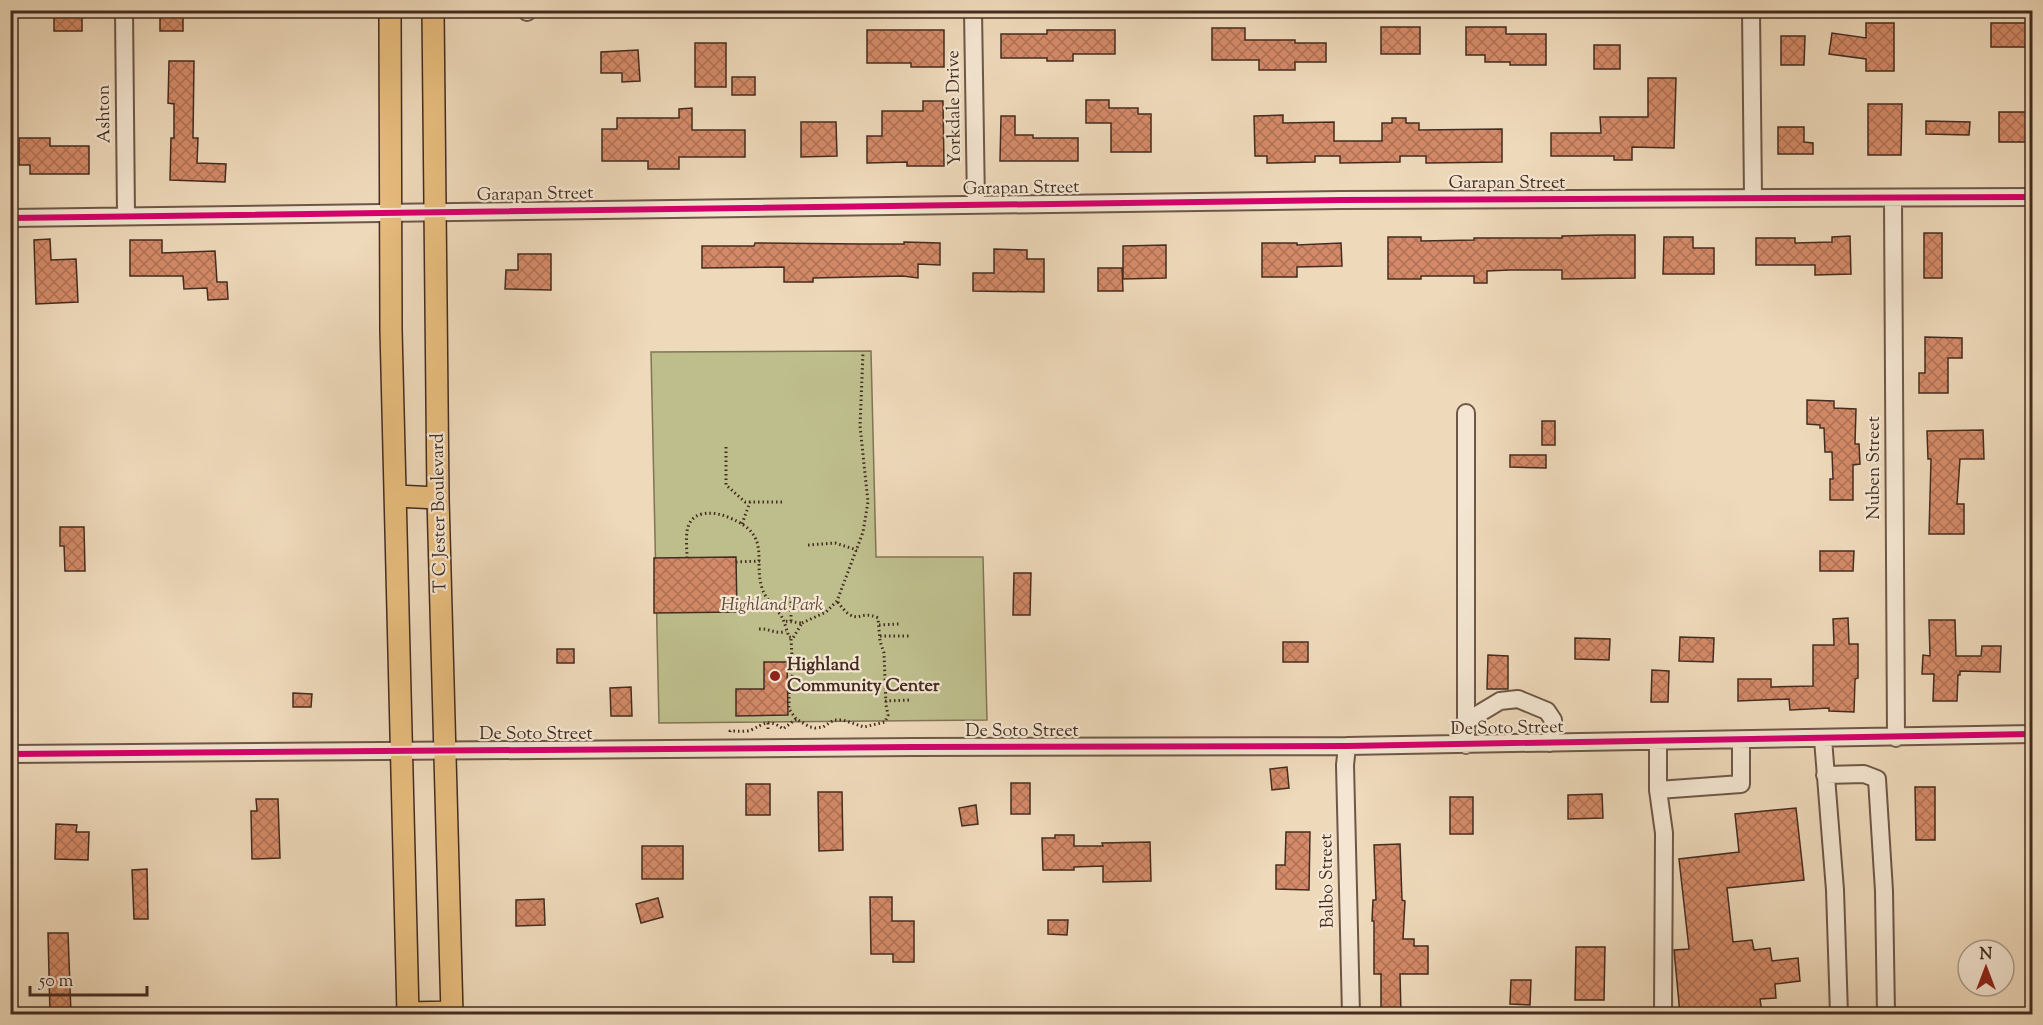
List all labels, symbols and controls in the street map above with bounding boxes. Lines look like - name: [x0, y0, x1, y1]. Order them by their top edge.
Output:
- street label: Yorkdale Drive: [941, 50, 969, 166]
- street label: Ashton: [91, 84, 119, 144]
- street label: Garapan Street: [1449, 171, 1565, 197]
- street label: Garapan Street: [962, 175, 1080, 203]
- street label: Garapan Street: [476, 181, 594, 209]
- street label: Nuben Street: [1862, 416, 1888, 520]
- street label: T C Jester Boulevard: [426, 433, 454, 593]
- park label: Highland Park: [721, 593, 823, 619]
- place label: Highland Community Center: [787, 653, 940, 700]
- marker: Highland Community Center: [768, 669, 782, 683]
- street label: De Soto Street: [1450, 715, 1564, 743]
- street label: De Soto Street: [965, 719, 1079, 745]
- street label: De Soto Street: [479, 722, 593, 748]
- street label: Balbo Street: [1314, 833, 1342, 929]
- north arrow: [1956, 938, 2016, 998]
- text: N: [1980, 944, 1993, 967]
- scale bar: [30, 959, 147, 997]
- text: 50 m: [38, 969, 74, 995]

